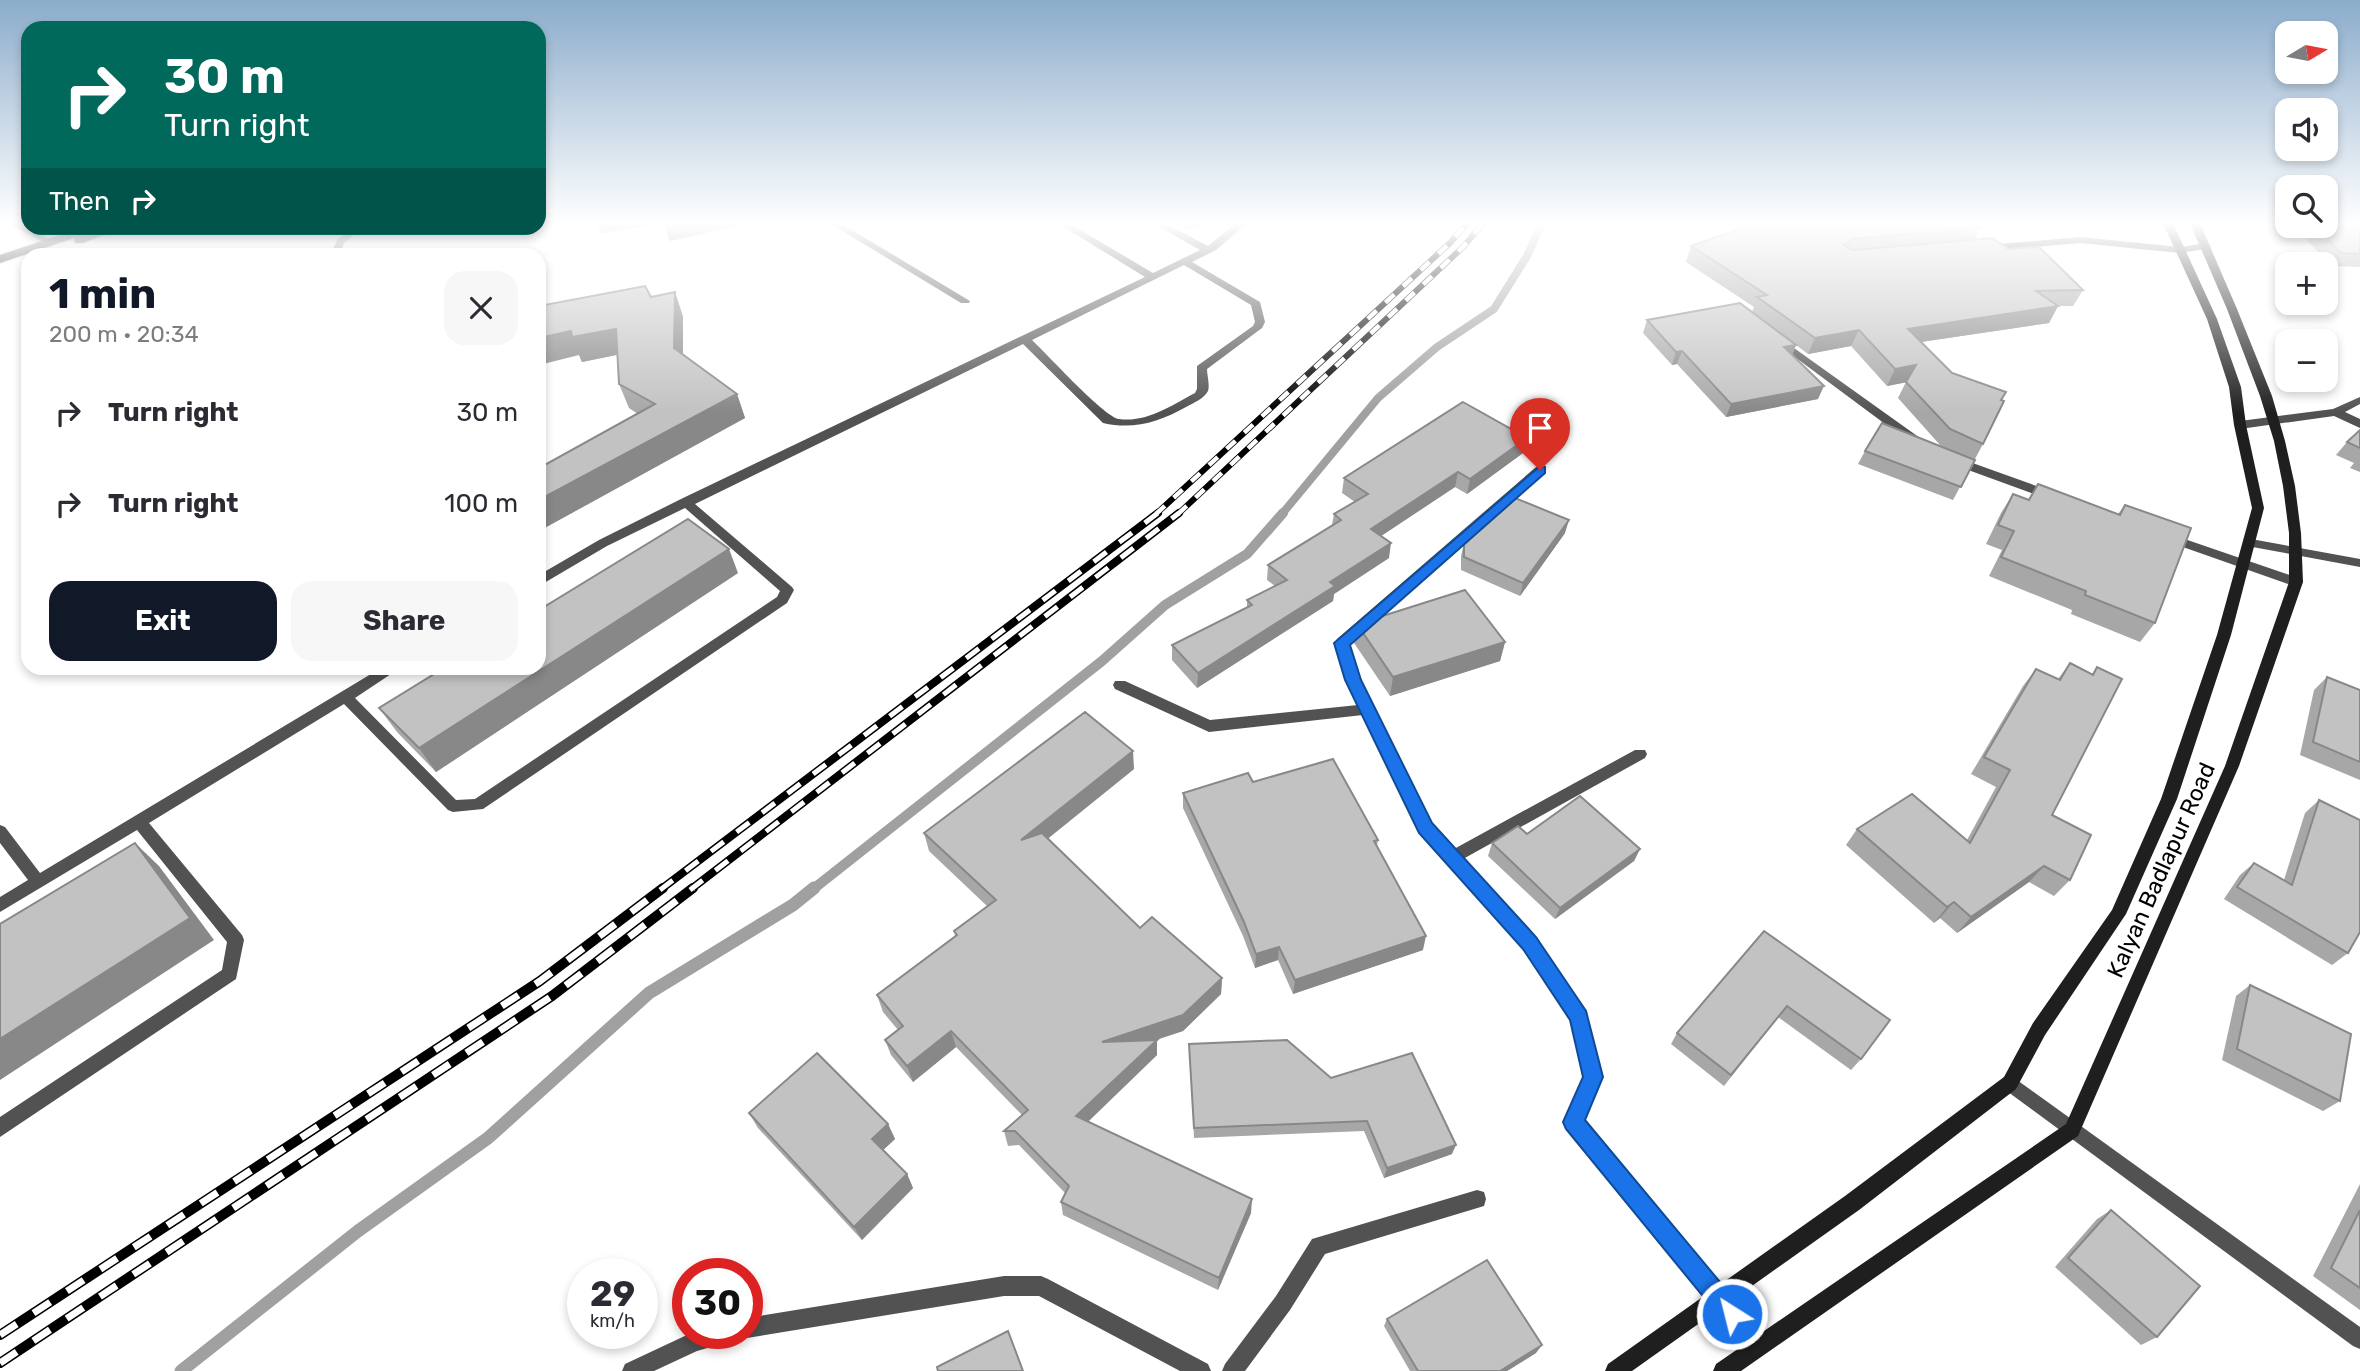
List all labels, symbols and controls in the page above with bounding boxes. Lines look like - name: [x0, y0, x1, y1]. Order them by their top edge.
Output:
- north arrow: [2275, 21, 2338, 84]
- map controls: [2275, 21, 2338, 392]
- text: 30 m: [164, 47, 285, 105]
- icon: right: [49, 49, 140, 140]
- button: sound: [2275, 98, 2338, 161]
- text: Turn right: [164, 106, 309, 144]
- button: search: [2275, 175, 2338, 238]
- icon: right: [124, 182, 162, 220]
- text: Then: [49, 186, 110, 217]
- button: +: [2275, 252, 2338, 315]
- text: 1 min: [49, 269, 156, 319]
- button: close: [444, 271, 518, 345]
- text: 200 m · 20:34: [49, 320, 199, 348]
- button: −: [2275, 329, 2338, 392]
- icon: right: [49, 394, 87, 432]
- text: Turn right: [108, 397, 238, 428]
- text: 30 m: [456, 397, 518, 428]
- pin: [1510, 398, 1570, 470]
- icon: arrive: [1521, 409, 1559, 447]
- icon: right: [49, 485, 87, 523]
- text: Turn right: [108, 488, 238, 519]
- text: 100 m: [444, 488, 518, 519]
- button: Exit: [49, 581, 277, 661]
- button: Share: [291, 581, 518, 661]
- street label: Kalyan Badlapur Road: [2101, 758, 2221, 982]
- speed limit sign: 30: [672, 1258, 763, 1349]
- text: 29: [590, 1273, 635, 1315]
- position arrow: [1695, 1277, 1769, 1351]
- text: km/h: [590, 1310, 635, 1332]

